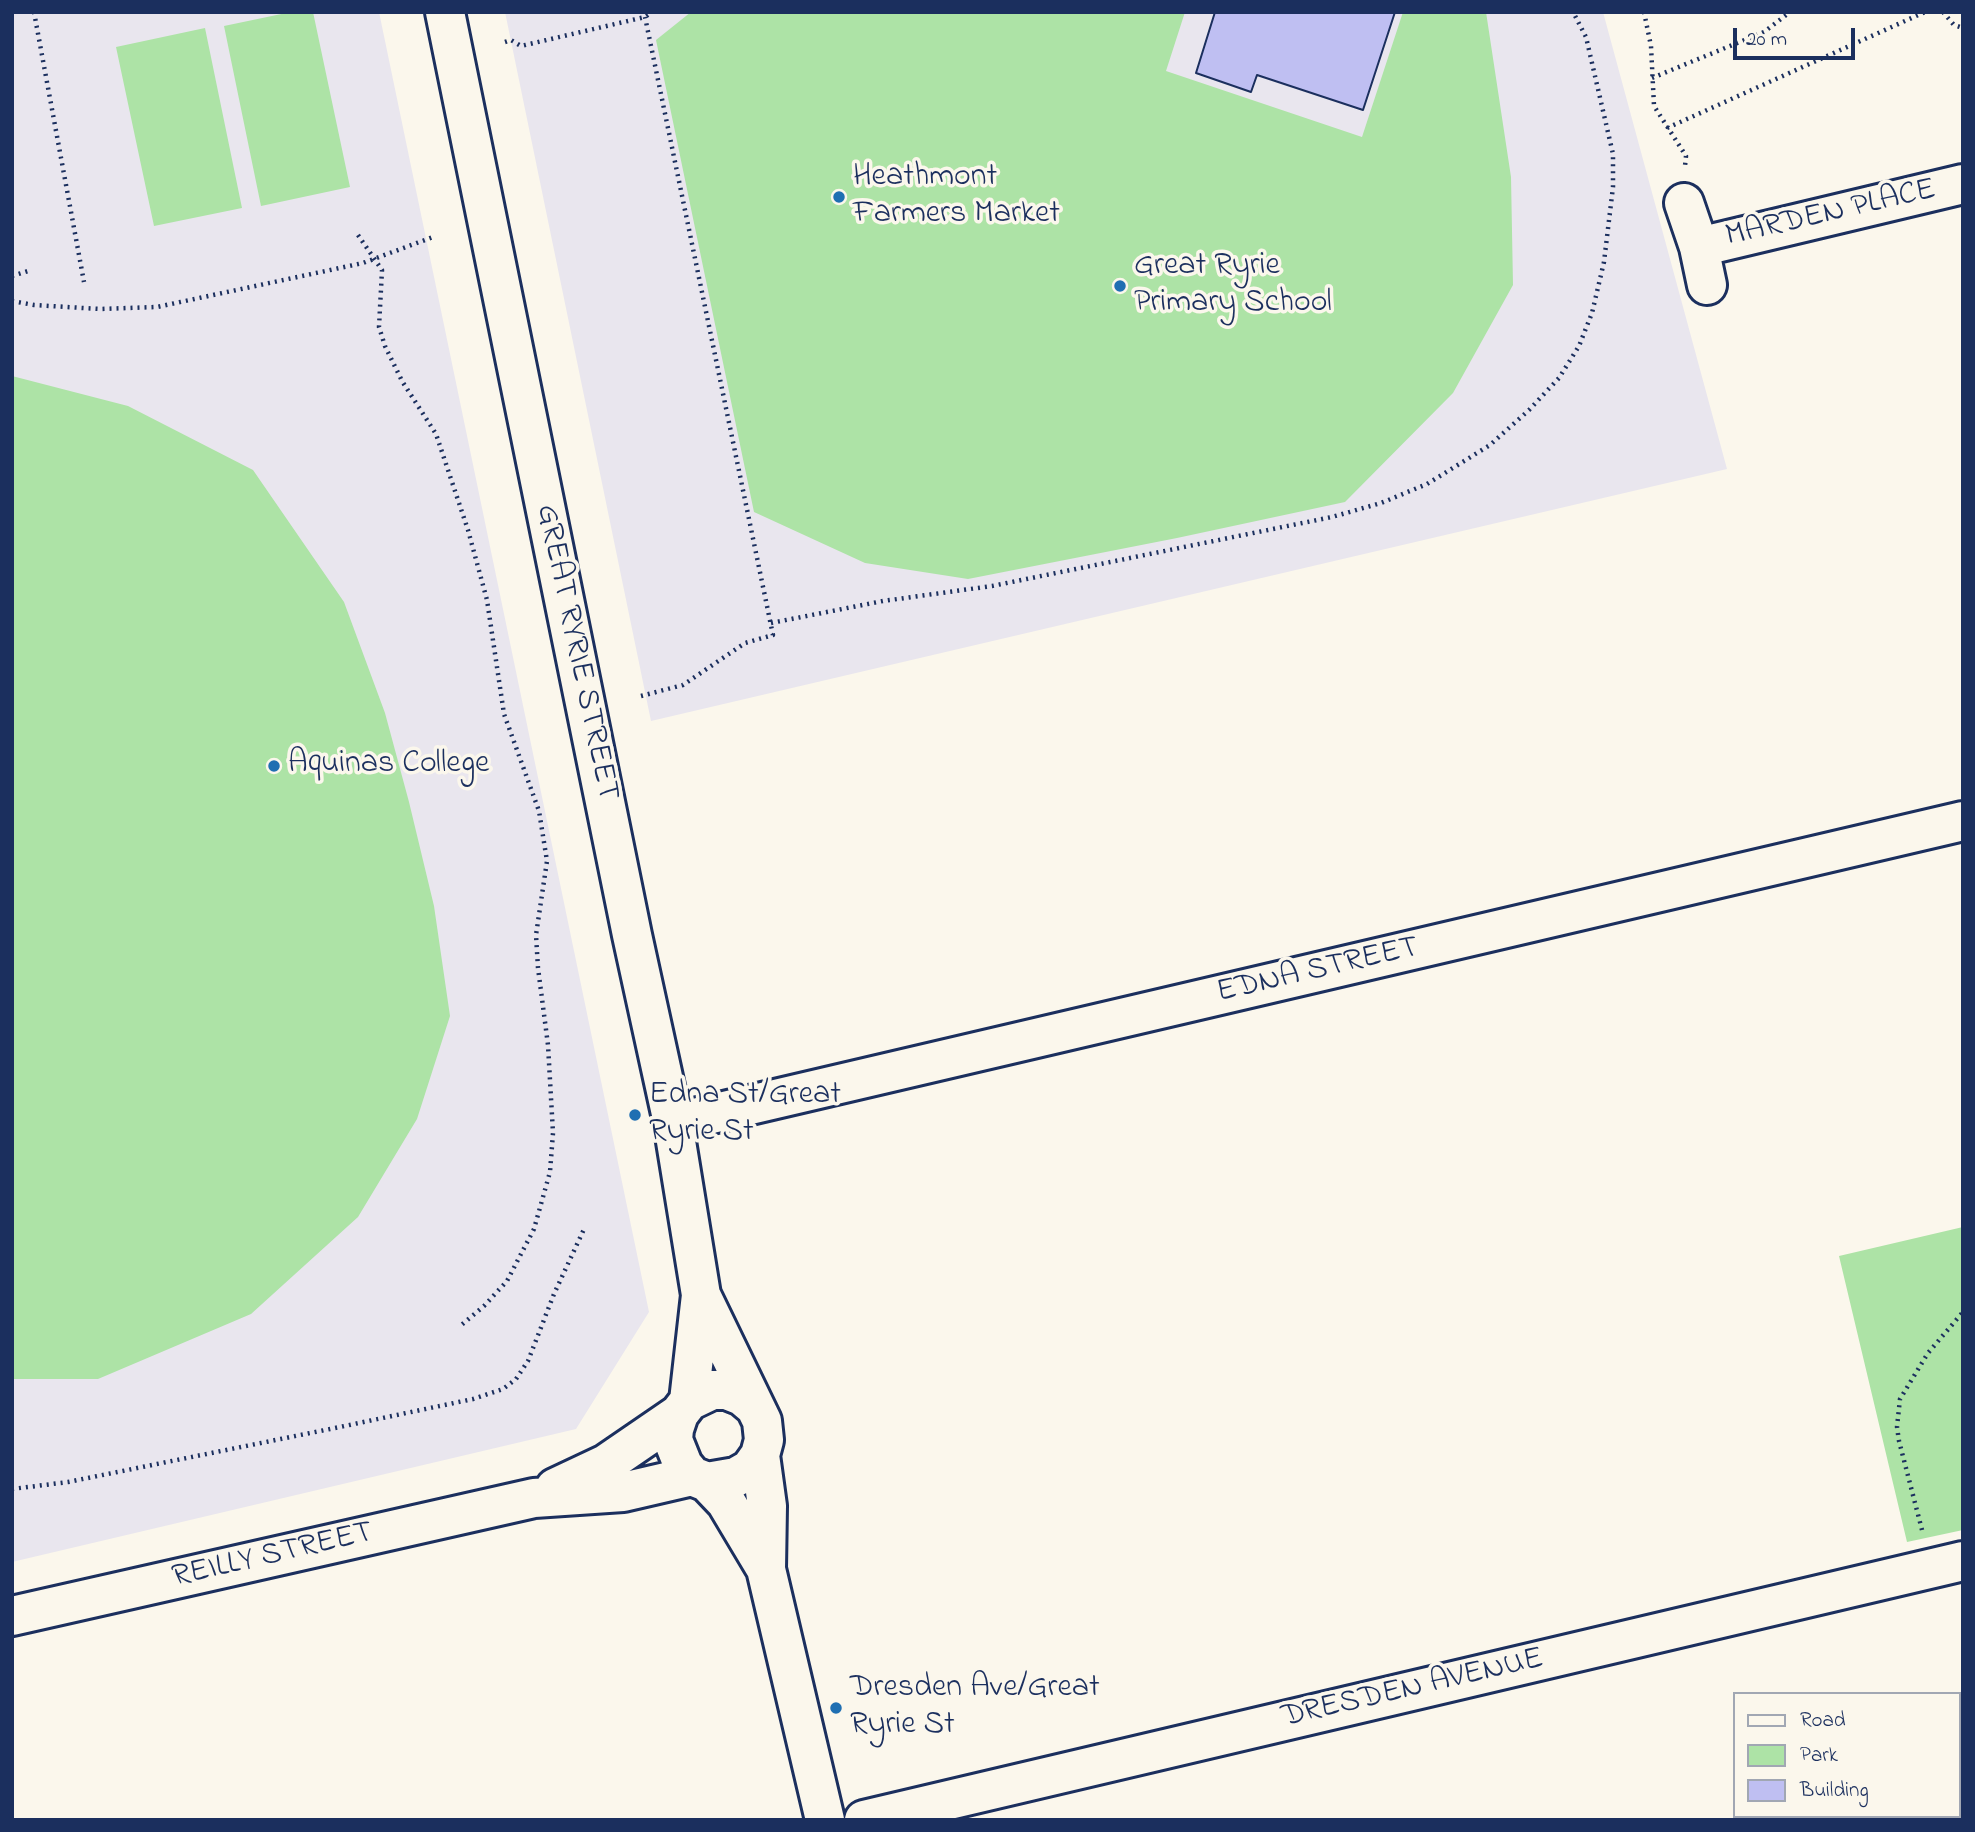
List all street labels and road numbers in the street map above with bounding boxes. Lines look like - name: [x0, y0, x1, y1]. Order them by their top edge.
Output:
- street label: MARDEN PLACE: [1722, 172, 1940, 258]
- street label: GREAT RYRIE STREET: [525, 501, 625, 805]
- street label: EDNA STREET: [1213, 930, 1423, 1014]
- street label: REILLY STREET: [169, 1515, 377, 1599]
- street label: DRESDEN AVENUE: [1279, 1641, 1547, 1739]

